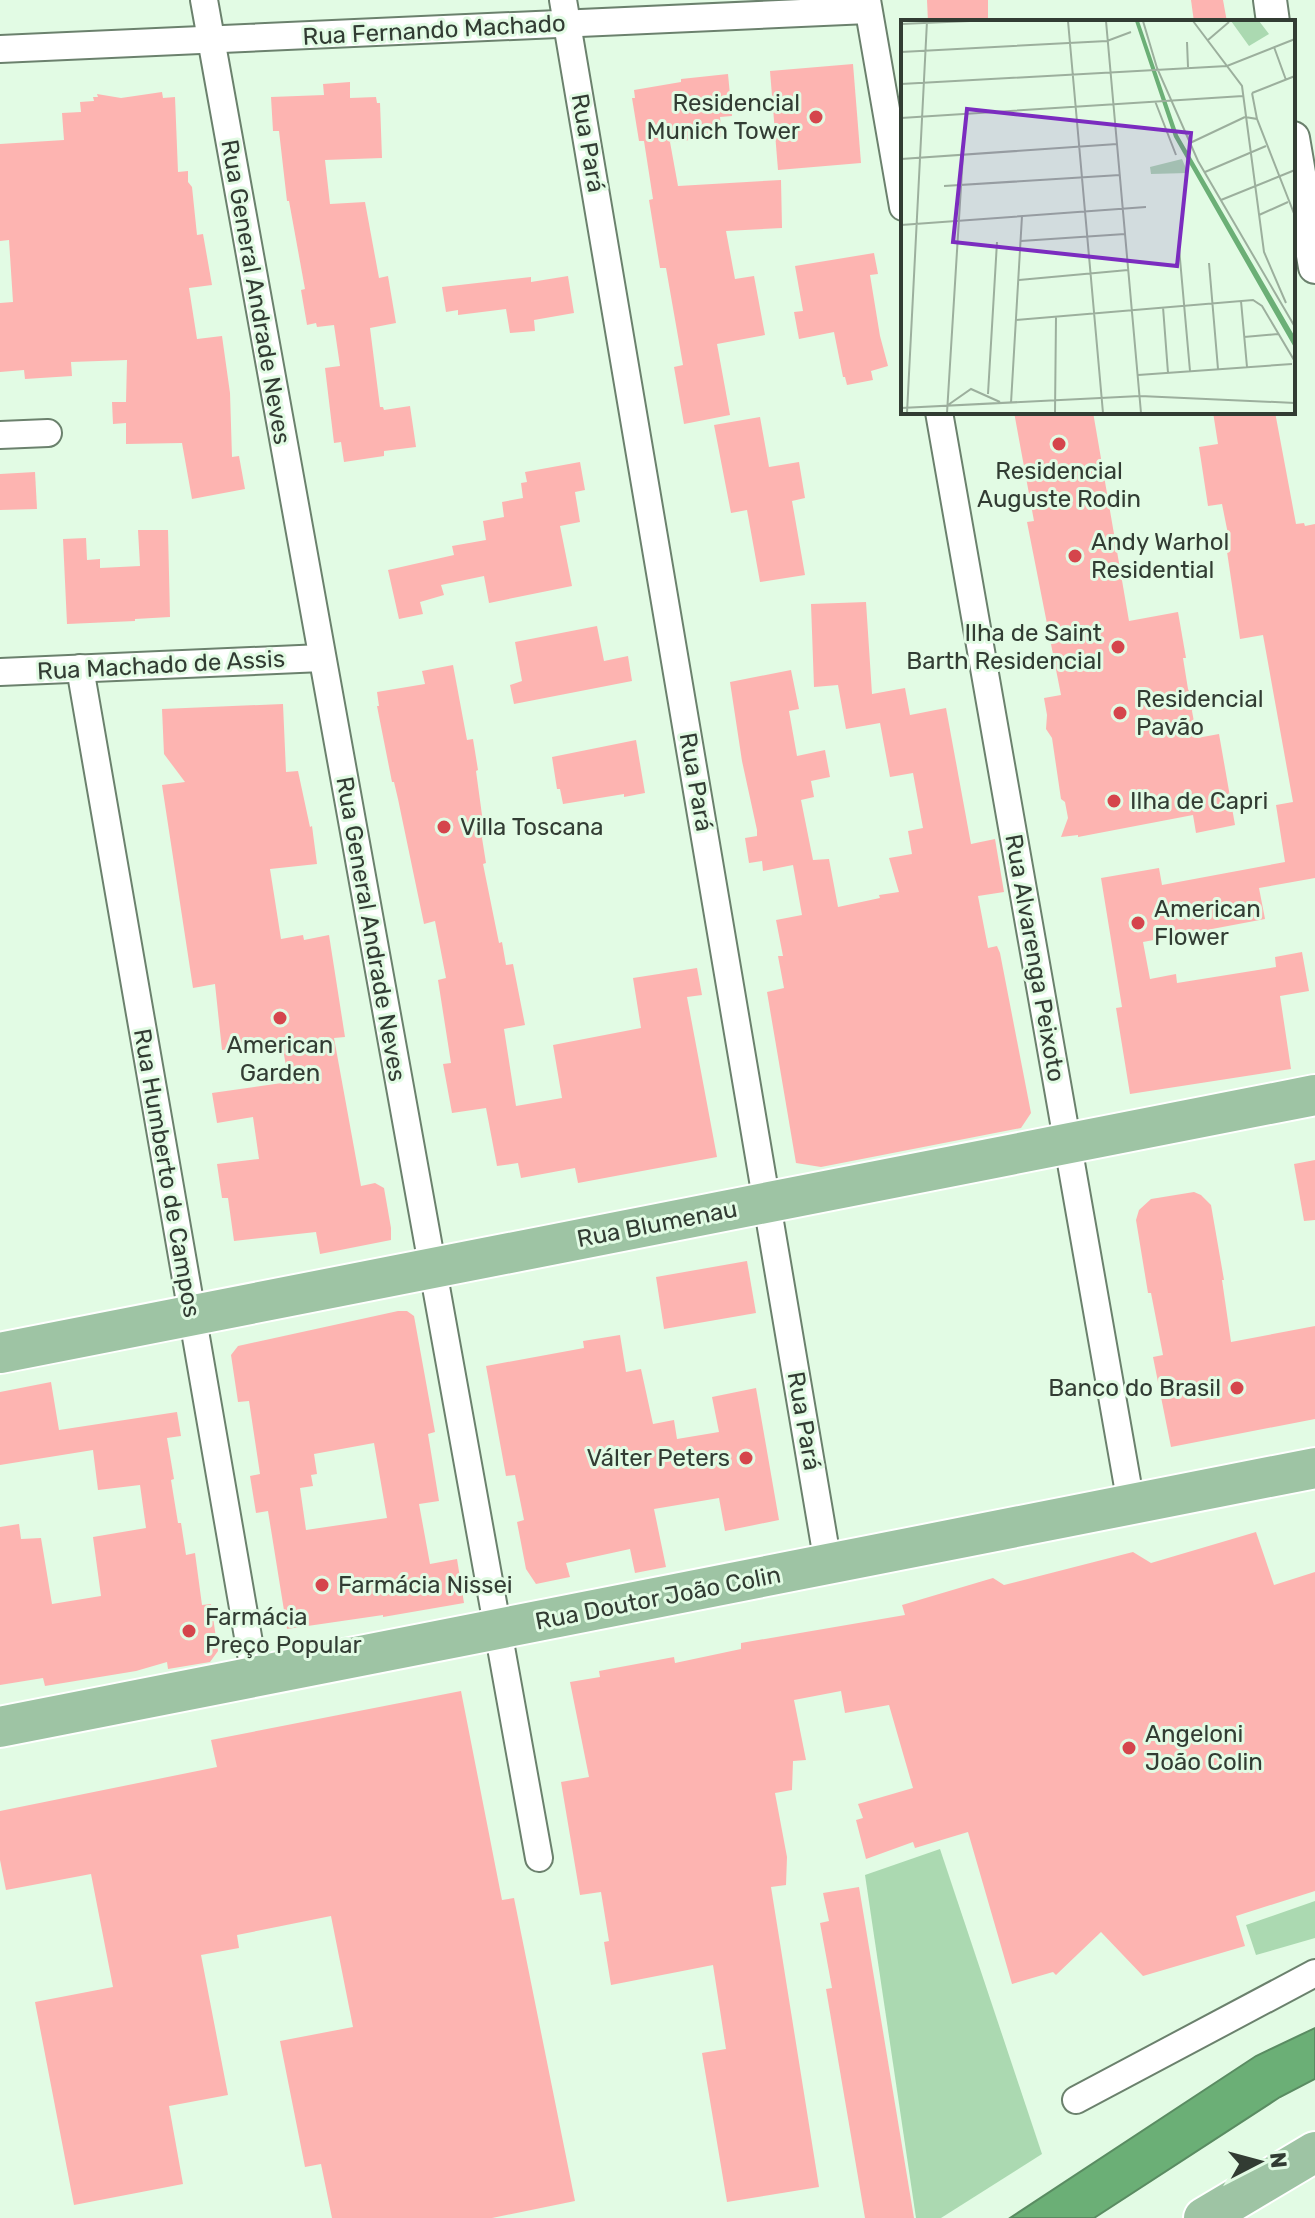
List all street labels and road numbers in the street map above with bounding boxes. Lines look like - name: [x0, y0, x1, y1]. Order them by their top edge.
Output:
- street label: Rua Fernando Machado: [302, 9, 566, 51]
- street label: Rua Pará: [566, 91, 610, 195]
- street label: Rua General Andrade Neves: [215, 137, 297, 447]
- street label: Rua Machado de Assis: [36, 645, 286, 685]
- street label: Rua Pará: [674, 730, 718, 834]
- street label: Rua General Andrade Neves: [330, 774, 412, 1084]
- street label: Rua Alvarenga Peixoto: [999, 832, 1071, 1084]
- street label: Rua Humberto de Campos: [128, 1026, 206, 1320]
- street label: Rua Blumenau: [575, 1195, 739, 1253]
- street label: Rua Pará: [782, 1369, 826, 1473]
- street label: Rua Doutor João Colin: [533, 1560, 783, 1636]

